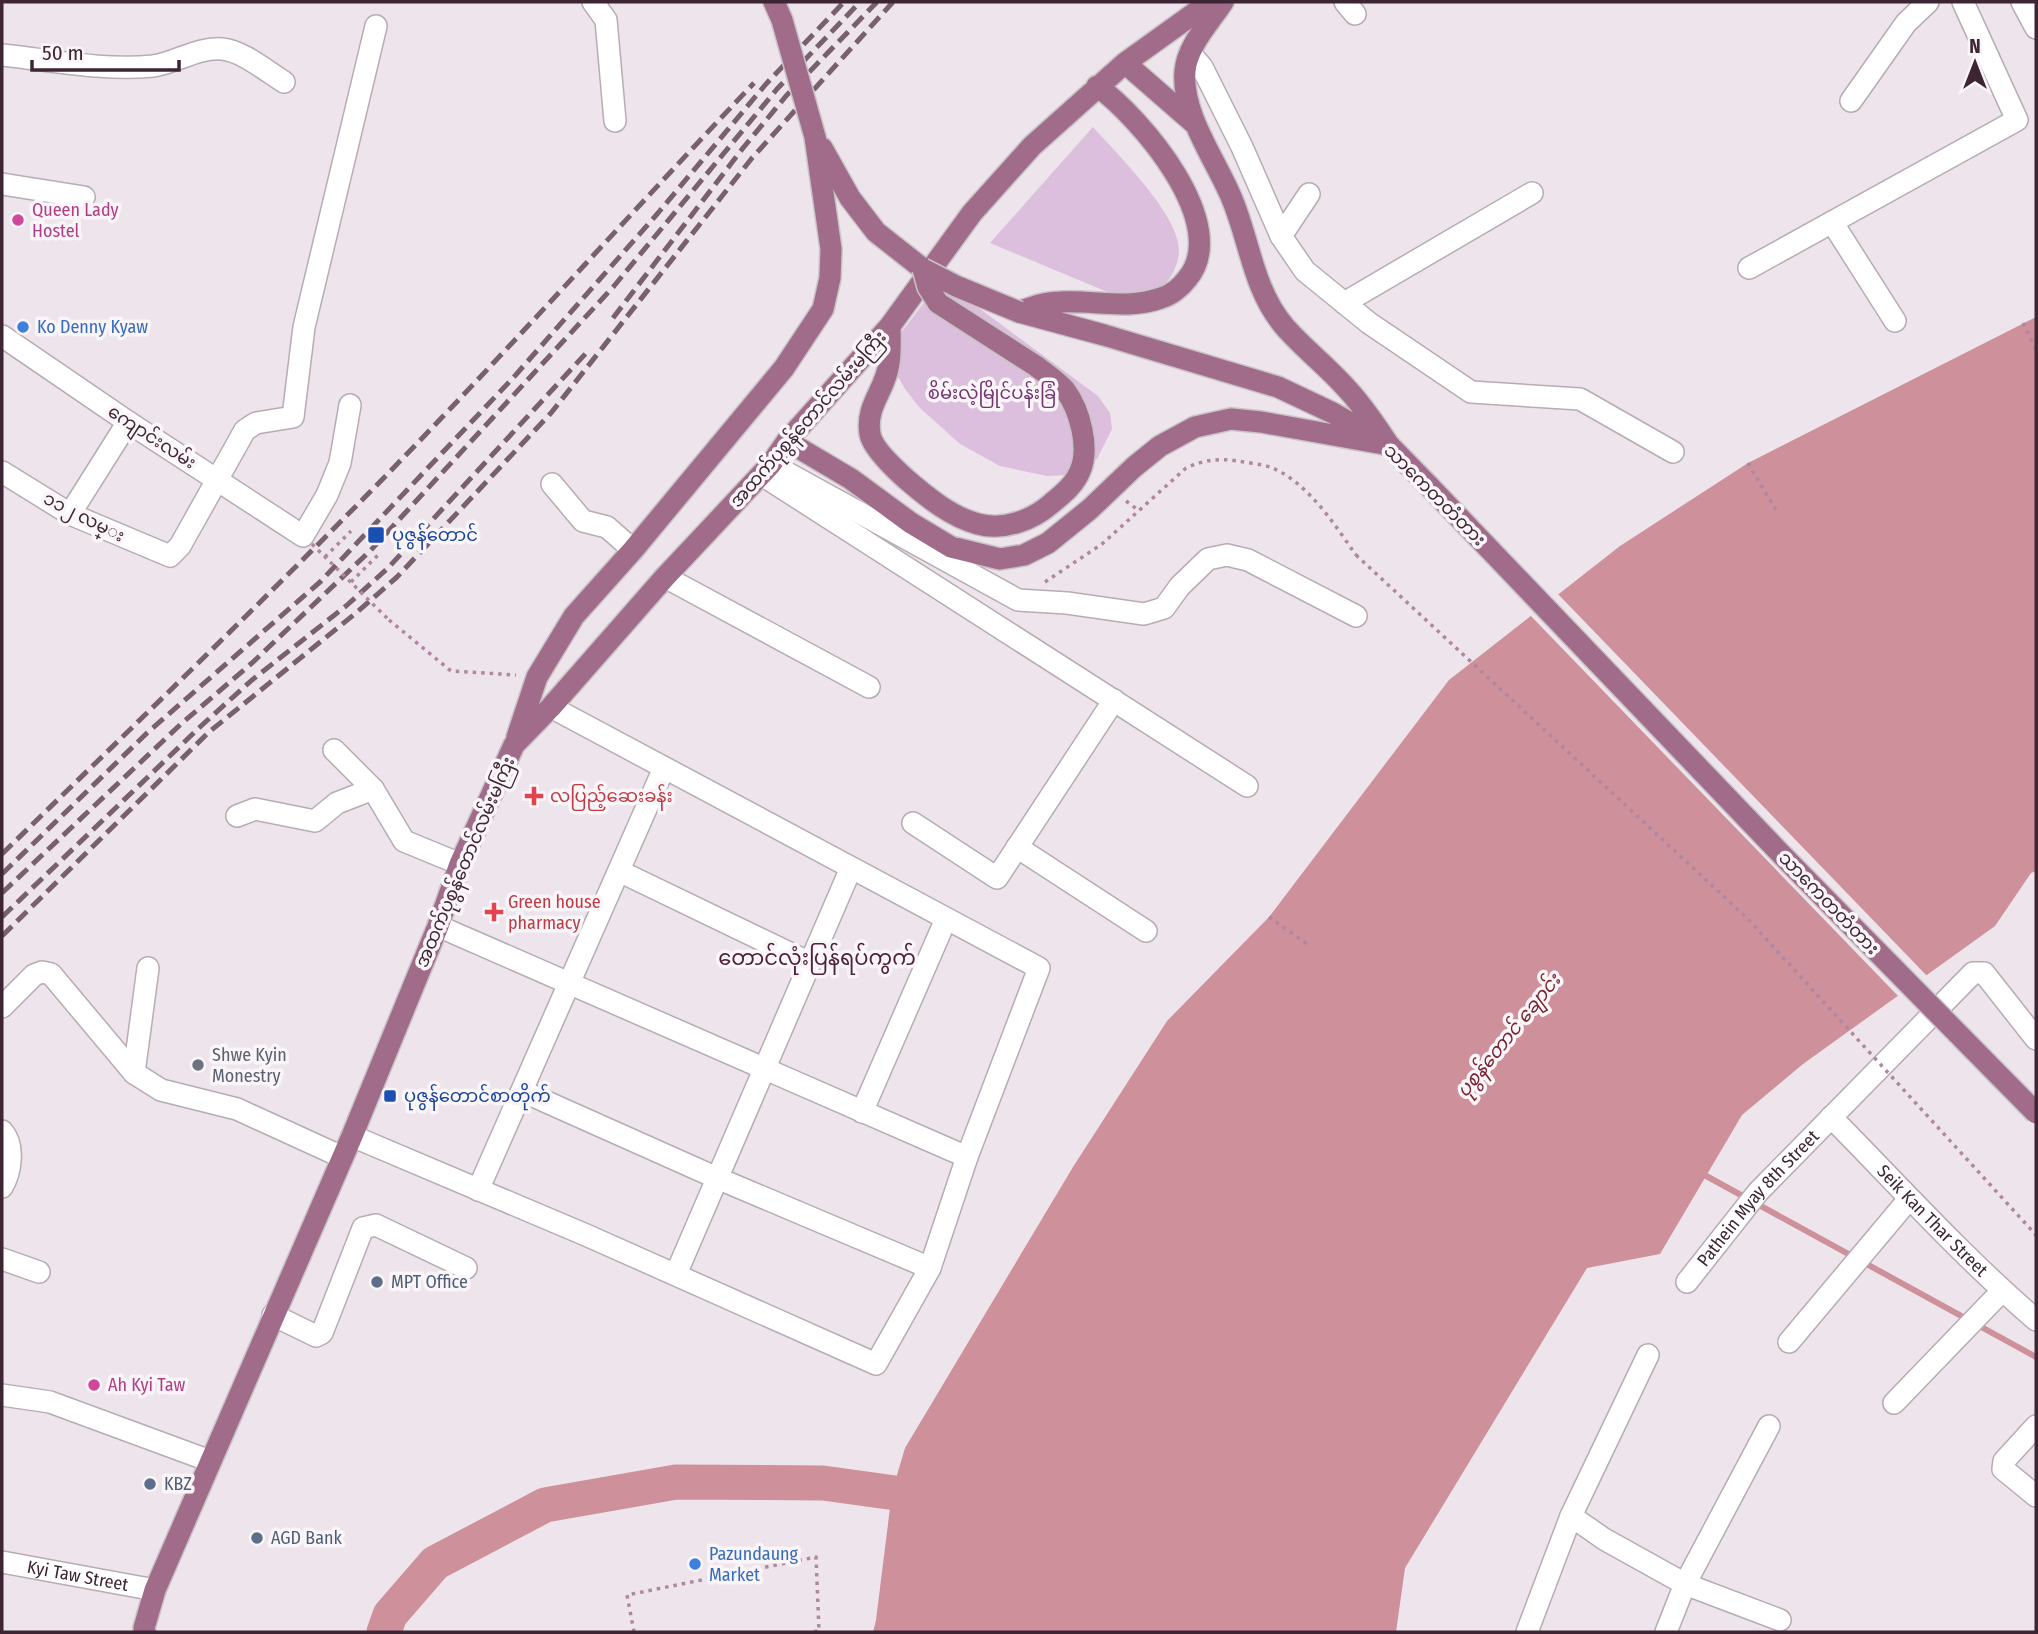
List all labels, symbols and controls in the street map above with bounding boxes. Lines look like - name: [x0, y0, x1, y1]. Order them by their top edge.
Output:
- scale bar: [32, 28, 178, 72]
- north arrow: [1940, 28, 2010, 98]
- text: N: [1969, 35, 1981, 58]
- text: 50 m: [42, 40, 84, 66]
- place label: Queen Lady Hostel: [32, 199, 119, 242]
- marker: Queen Lady Hostel: [10, 212, 26, 228]
- place label: Ko Denny Kyaw: [37, 316, 148, 338]
- marker: Ko Denny Kyaw: [15, 319, 31, 335]
- street label: အထက်ပုစွန်တောင်လမ်းမကြီး: [723, 324, 894, 514]
- park label: စိမ်းလဲ့မြိုင်ပန်းခြံ: [928, 379, 1056, 408]
- street label: ကျောင်းလမ်း: [102, 399, 201, 477]
- street label: သာကေတတံတား: [1380, 440, 1490, 550]
- street label: ၁၁၂ လမ္း: [38, 487, 128, 550]
- place label: ပုဇွန်တောင်: [392, 522, 478, 550]
- marker: ပုဇွန်တောင်: [366, 525, 386, 545]
- street label: အထက်ပုစွန်တောင်လမ်းမကြီး: [408, 752, 523, 972]
- place label: လပြည့်ဆေးခန်း: [550, 783, 673, 811]
- marker: လပြည့်ဆေးခန်း: [524, 786, 544, 806]
- street label: သာကေတတံတား: [1774, 847, 1884, 959]
- place label: Green house pharmacy: [508, 891, 601, 934]
- marker: Green house pharmacy: [486, 904, 502, 920]
- district label: တောင်လုံးပြန်ရပ်ကွက်: [718, 942, 916, 975]
- water label: ပုစွန်တောင် ချောင်း: [1450, 967, 1569, 1104]
- place label: Shwe Kyin Monestry: [212, 1044, 287, 1087]
- marker: Shwe Kyin Monestry: [190, 1057, 206, 1073]
- place label: ပုဇွန်တောင်စာတိုက်: [404, 1082, 551, 1111]
- marker: ပုဇွန်တောင်စာတိုက်: [382, 1088, 398, 1104]
- street label: Pathein Myay 8th Street: [1693, 1125, 1824, 1271]
- street label: Seik Kan Thar Street: [1872, 1160, 1992, 1281]
- place label: MPT Office: [391, 1271, 468, 1293]
- marker: MPT Office: [369, 1274, 385, 1290]
- place label: Ah Kyi Taw: [108, 1374, 186, 1396]
- marker: Ah Kyi Taw: [86, 1377, 102, 1393]
- place label: KBZ: [164, 1473, 192, 1495]
- marker: KBZ: [142, 1476, 158, 1492]
- place label: AGD Bank: [271, 1527, 342, 1549]
- marker: AGD Bank: [249, 1530, 265, 1546]
- place label: Pazundaung Market: [709, 1543, 799, 1586]
- street label: Kyi Taw Street: [25, 1556, 130, 1596]
- marker: Pazundaung Market: [687, 1556, 703, 1572]

